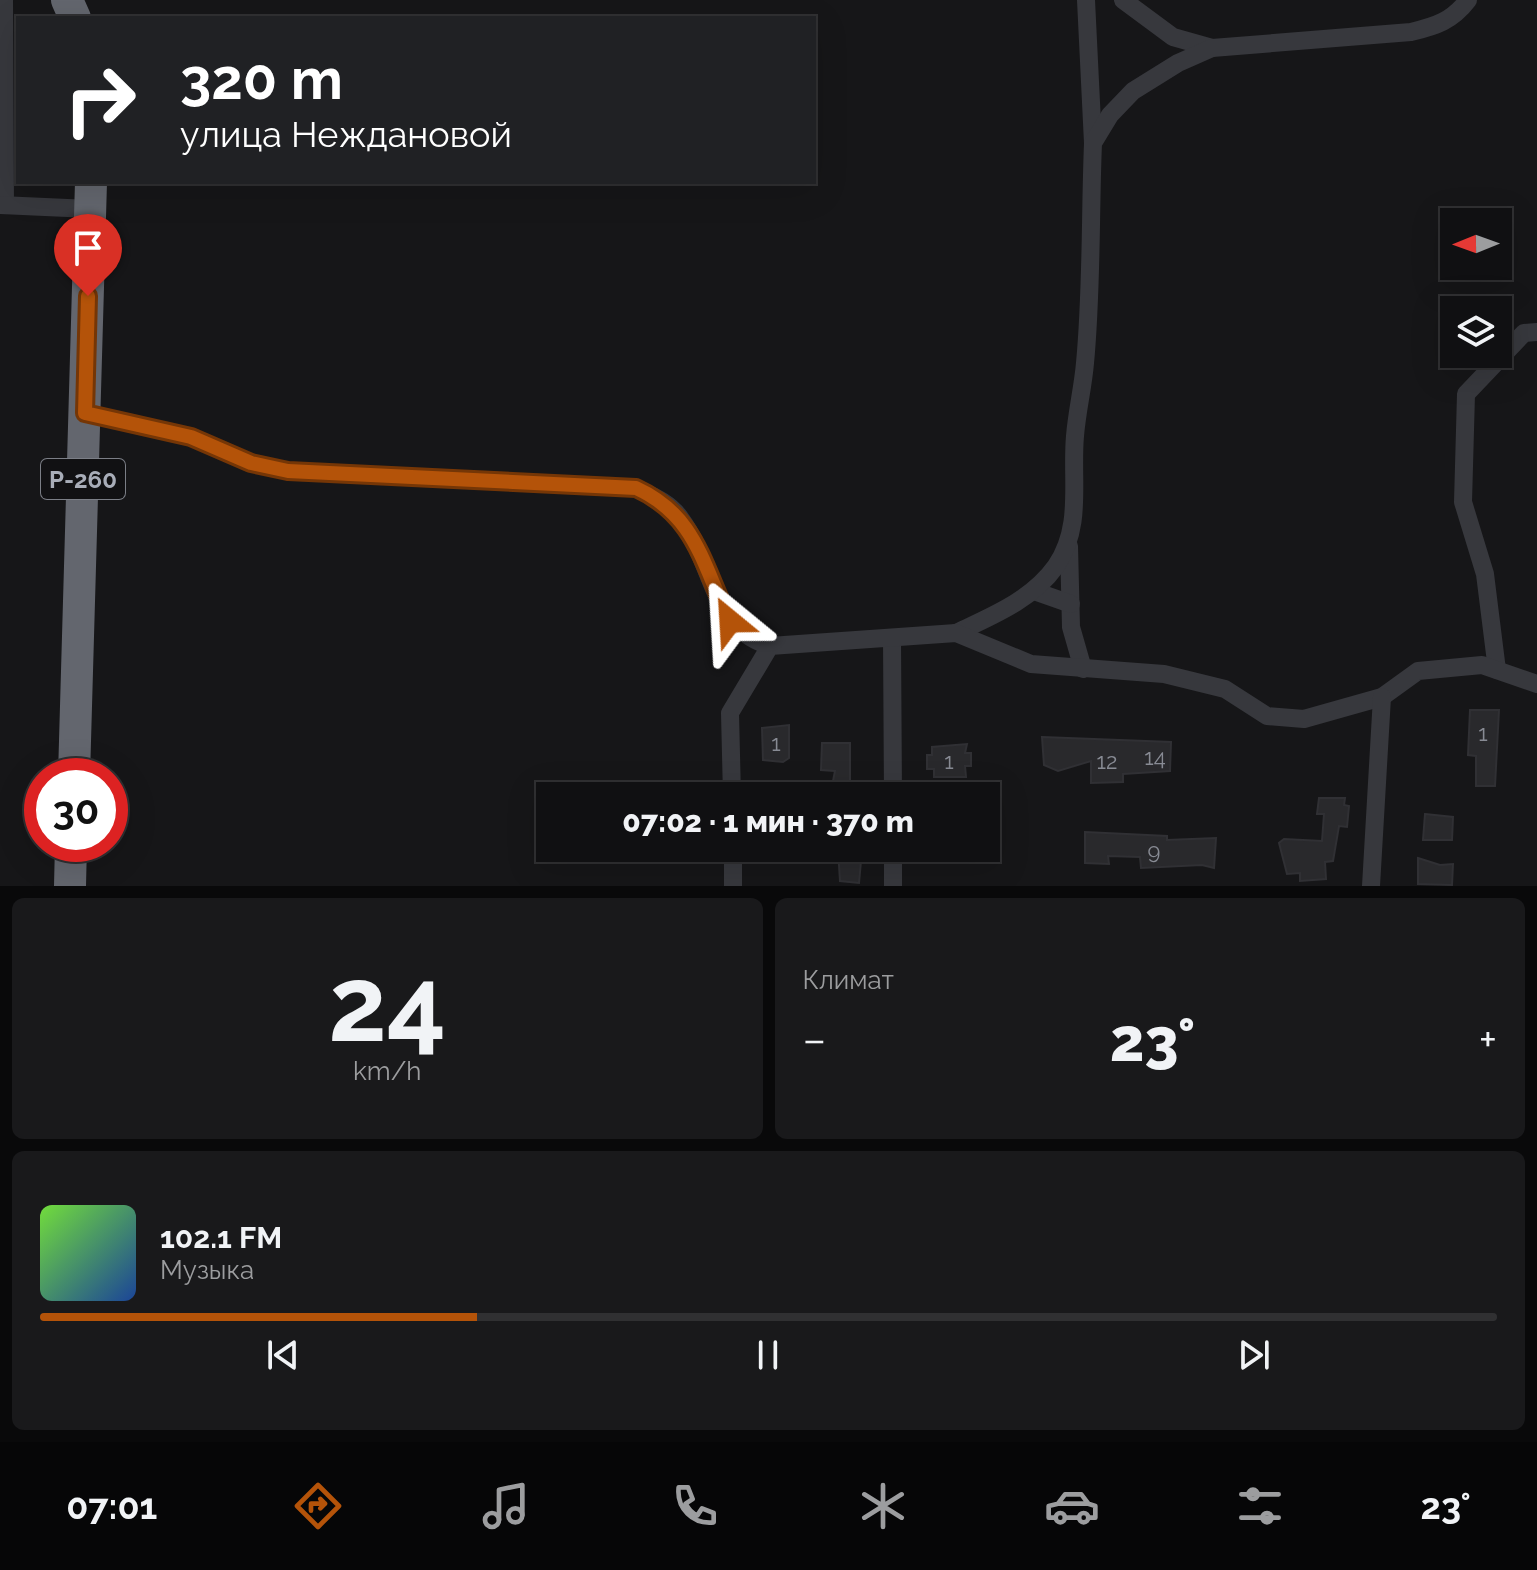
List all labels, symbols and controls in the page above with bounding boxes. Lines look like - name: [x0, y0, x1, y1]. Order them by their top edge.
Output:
- text: 320 m: [180, 46, 343, 112]
- icon: right: [48, 48, 152, 152]
- text: улица Неждановой: [180, 113, 512, 155]
- north arrow: [1440, 208, 1512, 280]
- map controls: [1440, 208, 1512, 368]
- pin: [54, 214, 122, 296]
- icon: arrive: [66, 226, 110, 270]
- button: layers: [1440, 296, 1512, 368]
- road number: Р-260: [41, 459, 125, 499]
- position arrow: [688, 579, 772, 663]
- house number: 1: [1478, 720, 1488, 746]
- house number: 1: [771, 730, 781, 756]
- house number: 14: [1144, 744, 1166, 770]
- house number: 1: [944, 748, 954, 774]
- house number: 12: [1097, 748, 1117, 774]
- speed limit sign: 30: [24, 758, 128, 862]
- text: 07:02 · 1 мин · 370 m: [622, 804, 914, 839]
- house number: 9: [1148, 838, 1160, 864]
- text: 24: [328, 943, 446, 1065]
- text: Климат: [803, 965, 894, 995]
- text: 23°: [1110, 1005, 1195, 1075]
- text: −: [803, 1014, 826, 1065]
- text: +: [1479, 1014, 1497, 1065]
- text: km/h: [353, 1056, 422, 1086]
- text: 102.1 FM: [160, 1220, 282, 1255]
- text: Музыка: [160, 1255, 254, 1285]
- icon: previous: [261, 1333, 305, 1377]
- icon: pause: [746, 1333, 790, 1377]
- icon: next: [1232, 1333, 1276, 1377]
- icon: directions: [290, 1478, 346, 1534]
- icon: music: [478, 1478, 534, 1534]
- icon: phone: [667, 1478, 723, 1534]
- icon: climate: [855, 1478, 911, 1534]
- icon: car: [1044, 1478, 1100, 1534]
- icon: filters: [1232, 1478, 1288, 1534]
- text: 07:01: [66, 1485, 157, 1527]
- text: 23°: [1421, 1485, 1471, 1527]

